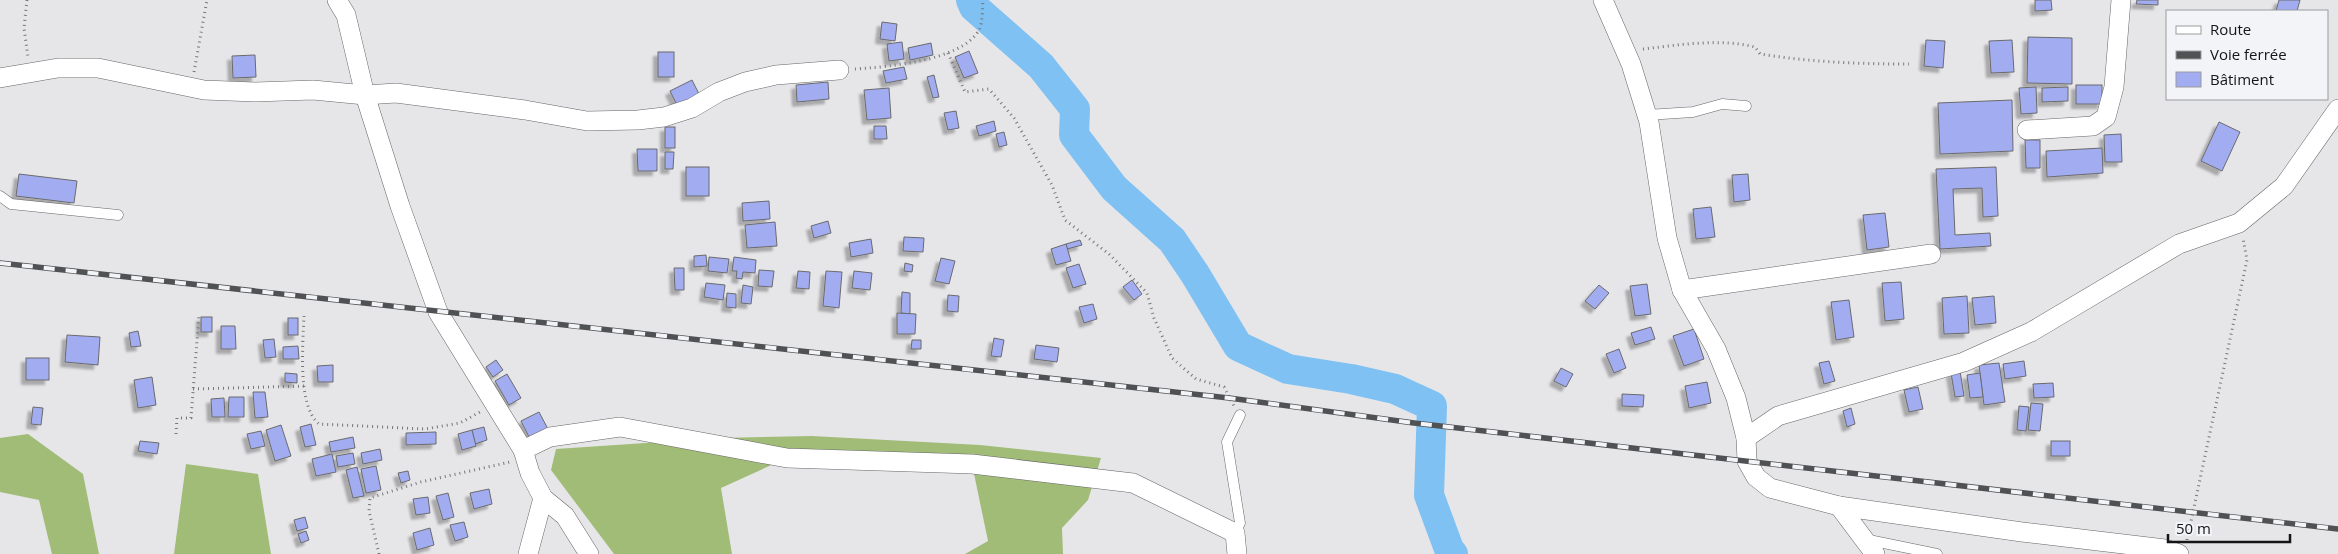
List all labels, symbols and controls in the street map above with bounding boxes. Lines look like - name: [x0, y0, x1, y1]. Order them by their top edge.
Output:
- legend: [2166, 10, 2328, 100]
- text: Route: [2210, 19, 2251, 39]
- text: Voie ferrée: [2210, 44, 2287, 64]
- text: Bâtiment: [2210, 69, 2274, 89]
- scale bar: [2168, 512, 2290, 544]
- text: 50 m: [2176, 518, 2211, 538]

